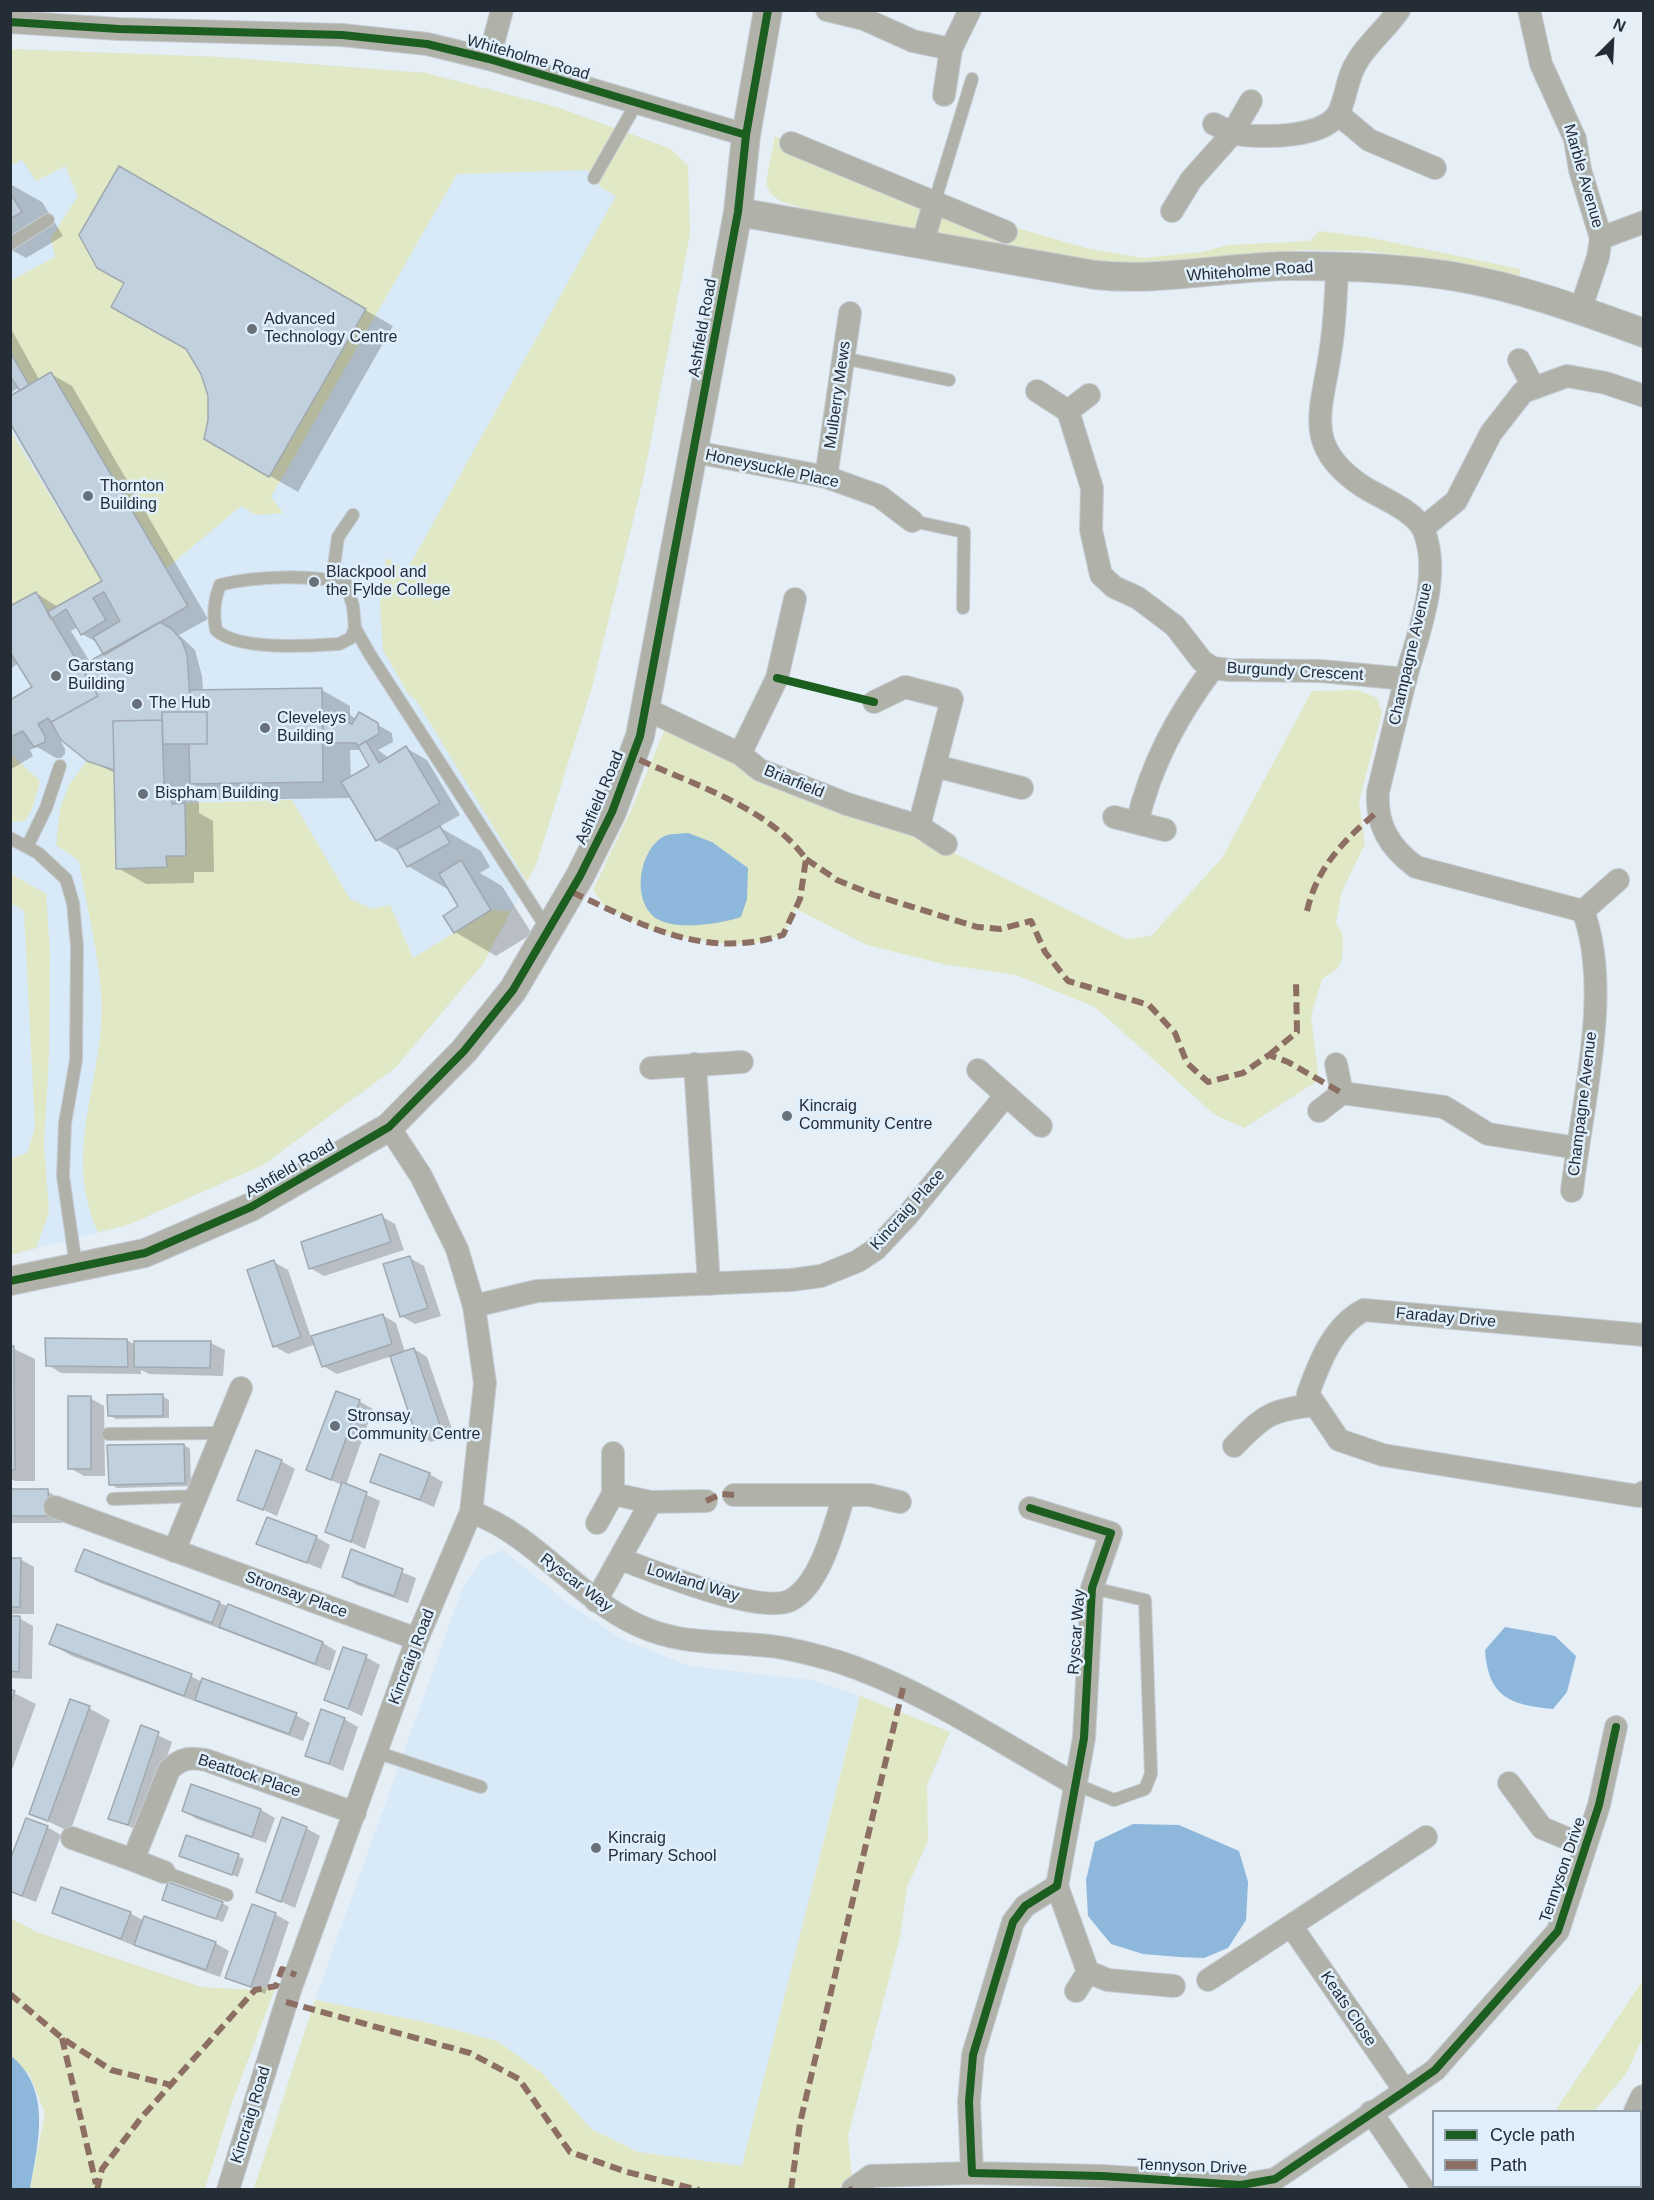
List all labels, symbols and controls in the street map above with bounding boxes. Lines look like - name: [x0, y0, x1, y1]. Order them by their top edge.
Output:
- north arrow: [1582, 12, 1642, 72]
- text: N: [1611, 15, 1628, 35]
- street label: Whiteholme Road: [464, 31, 592, 85]
- street label: Marble Avenue: [1559, 122, 1607, 230]
- street label: Whiteholme Road: [1186, 258, 1314, 286]
- street label: Ashfield Road: [685, 277, 721, 379]
- place label: Advanced Technology Centre: [264, 310, 397, 348]
- marker: Advanced Technology Centre: [245, 322, 259, 336]
- street label: Mulberry Mews: [821, 340, 855, 450]
- street label: Honeysuckle Place: [703, 445, 841, 493]
- place label: Thornton Building: [100, 477, 164, 515]
- marker: Thornton Building: [81, 489, 95, 503]
- place label: Blackpool and the Fylde College: [326, 563, 451, 601]
- marker: Blackpool and the Fylde College: [307, 575, 321, 589]
- street label: Champagne Avenue: [1385, 581, 1437, 727]
- place label: Garstang Building: [68, 657, 134, 695]
- street label: Burgundy Crescent: [1226, 659, 1364, 685]
- marker: Garstang Building: [49, 669, 63, 683]
- place label: The Hub: [149, 694, 210, 714]
- marker: The Hub: [130, 697, 144, 711]
- place label: Cleveleys Building: [277, 709, 346, 747]
- marker: Cleveleys Building: [258, 721, 272, 735]
- street label: Ashfield Road: [572, 748, 628, 848]
- street label: Briarfield: [761, 761, 827, 803]
- place label: Bispham Building: [155, 784, 279, 804]
- marker: Bispham Building: [136, 787, 150, 801]
- street label: Champagne Avenue: [1565, 1031, 1601, 1177]
- place label: Kincraig Community Centre: [799, 1097, 932, 1135]
- marker: Kincraig Community Centre: [780, 1109, 794, 1123]
- street label: Ashfield Road: [242, 1136, 338, 1202]
- street label: Kincraig Place: [867, 1166, 949, 1254]
- street label: Faraday Drive: [1395, 1304, 1497, 1332]
- place label: Stronsay Community Centre: [347, 1407, 480, 1445]
- marker: Stronsay Community Centre: [328, 1419, 342, 1433]
- street label: Ryscar Way: [536, 1550, 616, 1616]
- street label: Lowland Way: [645, 1560, 741, 1606]
- street label: Stronsay Place: [242, 1568, 350, 1622]
- street label: Ryscar Way: [1064, 1589, 1090, 1675]
- street label: Kincraig Road: [385, 1607, 439, 1707]
- street label: Beattock Place: [195, 1750, 303, 1802]
- street label: Tennyson Drive: [1536, 1815, 1590, 1925]
- place label: Kincraig Primary School: [608, 1829, 716, 1867]
- marker: Kincraig Primary School: [589, 1841, 603, 1855]
- street label: Keats Close: [1316, 1968, 1380, 2050]
- street label: Kincraig Road: [227, 2064, 275, 2166]
- legend: [1432, 2110, 1642, 2188]
- text: Cycle path: [1490, 2125, 1575, 2145]
- street label: Tennyson Drive: [1137, 2155, 1247, 2179]
- text: Path: [1490, 2155, 1527, 2175]

